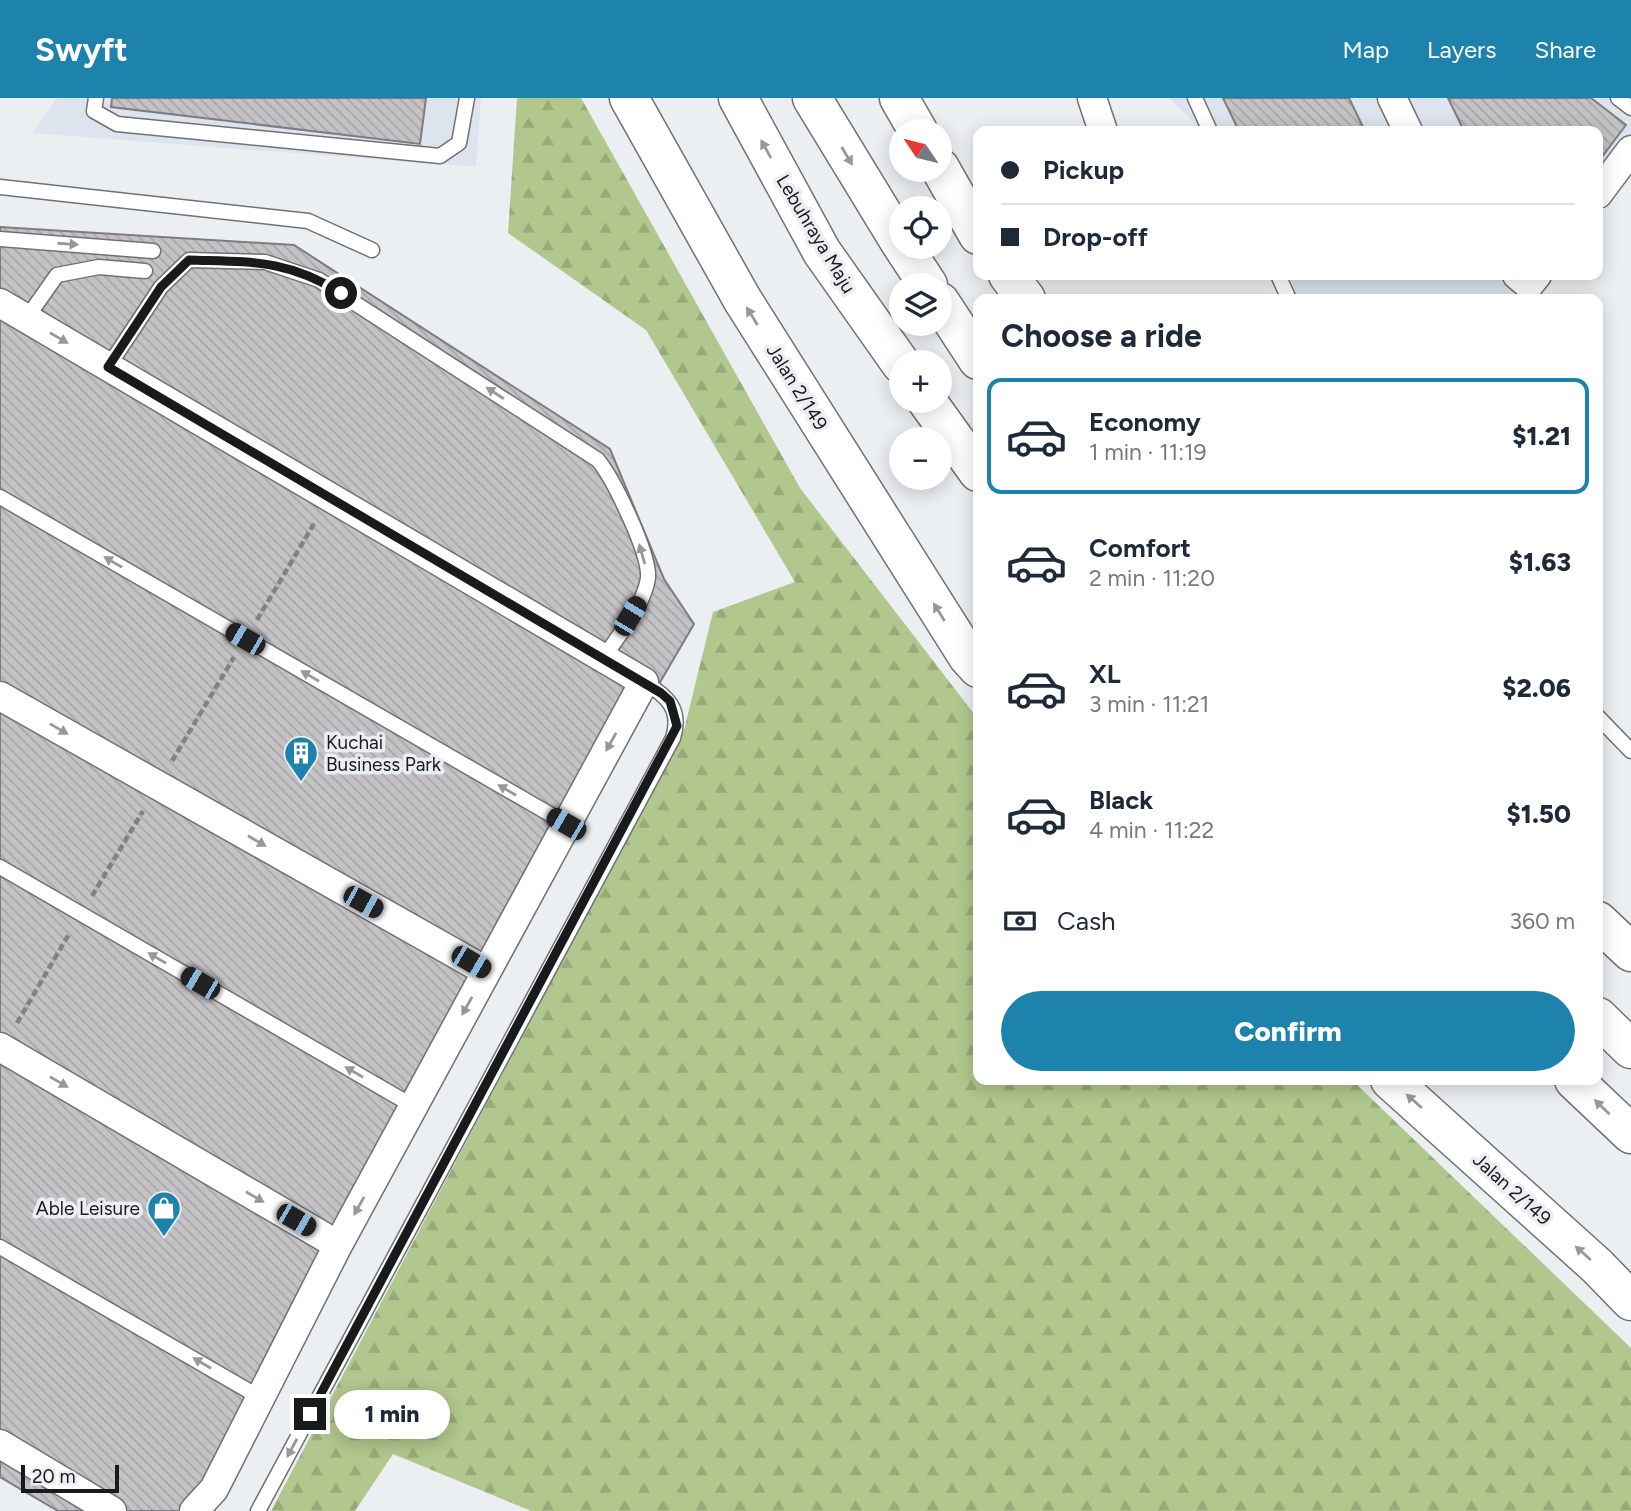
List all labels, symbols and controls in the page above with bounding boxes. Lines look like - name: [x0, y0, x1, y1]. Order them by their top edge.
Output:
- text: Swyft: [35, 30, 128, 69]
- text: Map: [1342, 35, 1389, 64]
- text: Layers: [1427, 35, 1496, 64]
- text: Share: [1534, 35, 1596, 64]
- north arrow: [889, 119, 952, 182]
- map controls: [889, 119, 952, 490]
- one-way arrow: [760, 139, 772, 159]
- one-way arrow: [841, 147, 854, 166]
- text: Pickup: [1043, 154, 1124, 186]
- street label: Lebuhraya Maju: [772, 171, 860, 297]
- button: locate: [889, 196, 952, 259]
- text: Drop-off: [1043, 221, 1148, 253]
- one-way arrow: [57, 239, 79, 250]
- button: layers: [889, 273, 952, 336]
- route start: [325, 277, 357, 309]
- one-way arrow: [746, 307, 759, 326]
- text: Choose a ride: [1001, 317, 1202, 355]
- one-way arrow: [49, 332, 68, 344]
- street label: Jalan 2/149: [762, 340, 832, 434]
- button: +: [889, 350, 952, 413]
- one-way arrow: [485, 386, 504, 399]
- icon: car: [1005, 405, 1068, 468]
- text: Economy: [1089, 406, 1201, 438]
- text: $1.21: [1512, 420, 1571, 452]
- button: −: [889, 427, 952, 490]
- text: 1 min · 11:19: [1089, 438, 1206, 466]
- icon: car: [1005, 531, 1068, 594]
- text: Comfort: [1089, 532, 1191, 564]
- one-way arrow: [636, 543, 646, 564]
- text: $1.63: [1509, 546, 1571, 578]
- one-way arrow: [104, 556, 123, 569]
- text: 2 min · 11:20: [1089, 564, 1215, 592]
- car: [611, 593, 650, 639]
- one-way arrow: [933, 603, 946, 622]
- car: [222, 619, 269, 659]
- icon: car: [1005, 657, 1068, 720]
- text: XL: [1089, 658, 1121, 690]
- one-way arrow: [301, 670, 320, 682]
- text: $2.06: [1502, 672, 1571, 704]
- text: 3 min · 11:21: [1089, 690, 1209, 718]
- one-way arrow: [50, 723, 69, 735]
- place label: Kuchai Business Park: [326, 731, 442, 776]
- one-way arrow: [605, 732, 617, 752]
- building icon: Kuchai Business Park: [282, 734, 320, 783]
- icon: car: [1005, 783, 1068, 846]
- one-way arrow: [498, 784, 517, 796]
- text: Black: [1089, 784, 1153, 816]
- text: $1.50: [1507, 798, 1571, 830]
- car: [543, 804, 590, 844]
- text: 4 min · 11:22: [1089, 816, 1214, 844]
- one-way arrow: [248, 835, 267, 847]
- car: [340, 883, 387, 921]
- icon: cash: [1001, 902, 1039, 940]
- text: Cash: [1057, 905, 1116, 937]
- text: 360 m: [1509, 907, 1575, 935]
- car: [448, 942, 495, 982]
- one-way arrow: [147, 952, 167, 964]
- car: [177, 963, 224, 1003]
- button: Confirm: [1001, 991, 1575, 1071]
- one-way arrow: [461, 997, 473, 1016]
- one-way arrow: [344, 1066, 363, 1078]
- one-way arrow: [49, 1076, 68, 1088]
- one-way arrow: [1405, 1093, 1423, 1109]
- one-way arrow: [1594, 1100, 1611, 1116]
- street label: Jalan 2/149: [1468, 1148, 1556, 1230]
- shop icon: Able Leisure: [145, 1189, 183, 1238]
- one-way arrow: [246, 1191, 265, 1203]
- one-way arrow: [353, 1196, 364, 1216]
- place label: Able Leisure: [36, 1197, 140, 1220]
- car: [273, 1200, 320, 1240]
- one-way arrow: [1574, 1245, 1592, 1261]
- one-way arrow: [192, 1357, 211, 1370]
- callout: 1 min: [334, 1390, 450, 1438]
- route end: [294, 1398, 326, 1430]
- text: 1 min: [365, 1400, 419, 1428]
- one-way arrow: [286, 1438, 298, 1458]
- scale bar: [21, 1462, 119, 1494]
- text: 20 m: [32, 1465, 76, 1488]

